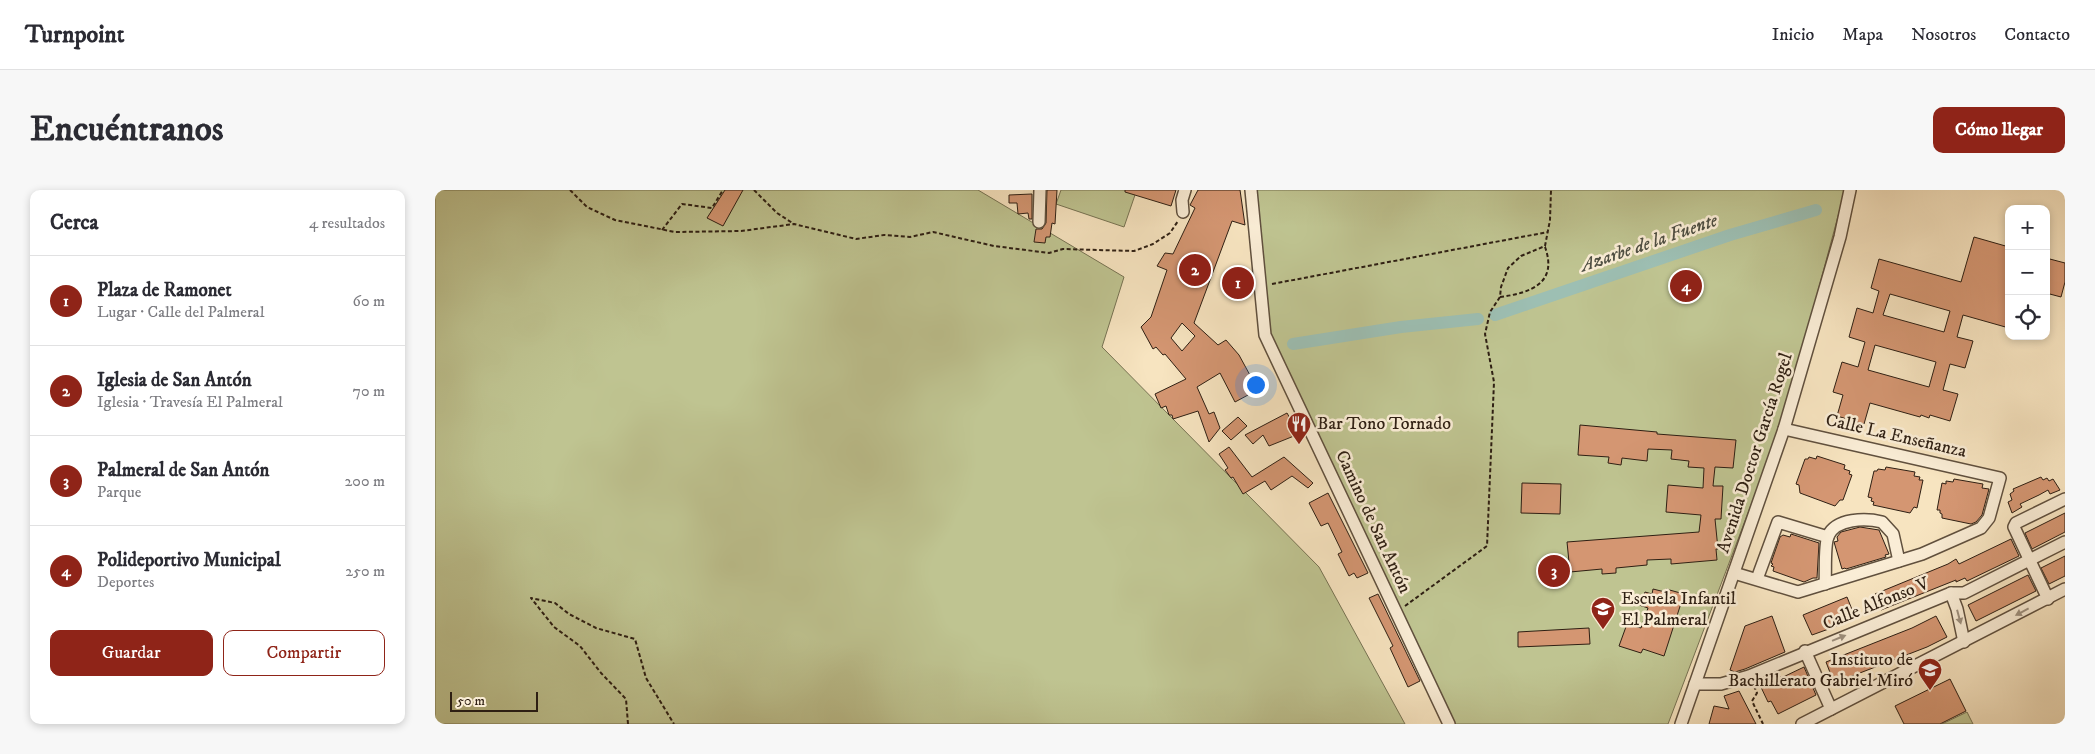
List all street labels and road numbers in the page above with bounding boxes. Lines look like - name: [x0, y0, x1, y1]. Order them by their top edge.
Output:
- street label: Avenida Doctor García Rogel: [1712, 350, 1798, 556]
- street label: Calle La Enseñanza: [1824, 409, 1969, 463]
- street label: Camino de San Antón: [1330, 447, 1416, 597]
- street label: Calle Alfonso V: [1820, 573, 1933, 635]

